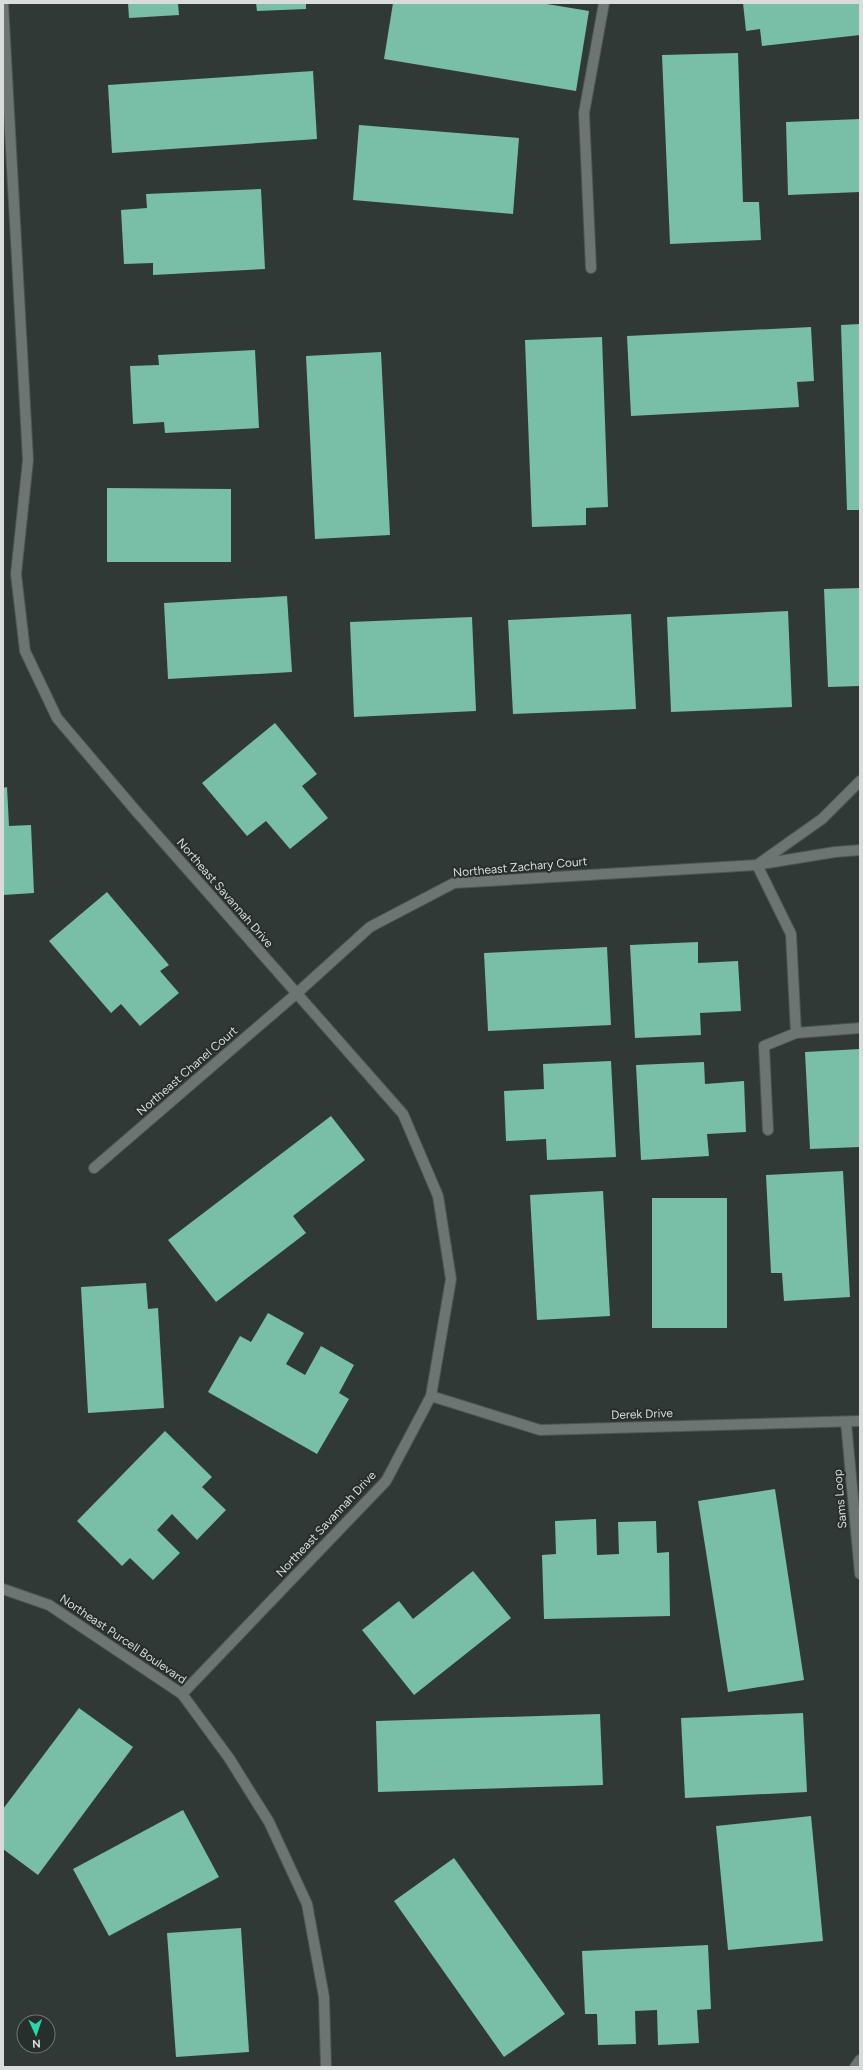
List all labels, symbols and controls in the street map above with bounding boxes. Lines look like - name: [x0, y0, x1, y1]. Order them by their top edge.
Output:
- street label: Northeast Savannah Drive: [174, 836, 276, 951]
- street label: Northeast Zachary Court: [452, 854, 588, 880]
- street label: Northeast Chanel Court: [134, 1023, 240, 1118]
- street label: Derek Drive: [611, 1406, 674, 1422]
- street label: Northeast Savannah Drive: [273, 1468, 379, 1580]
- street label: Sams Loop: [830, 1469, 850, 1529]
- street label: Northeast Purcell Boulevard: [57, 1591, 189, 1687]
- north arrow: [16, 2014, 56, 2054]
- text: N: [32, 2037, 41, 2050]

